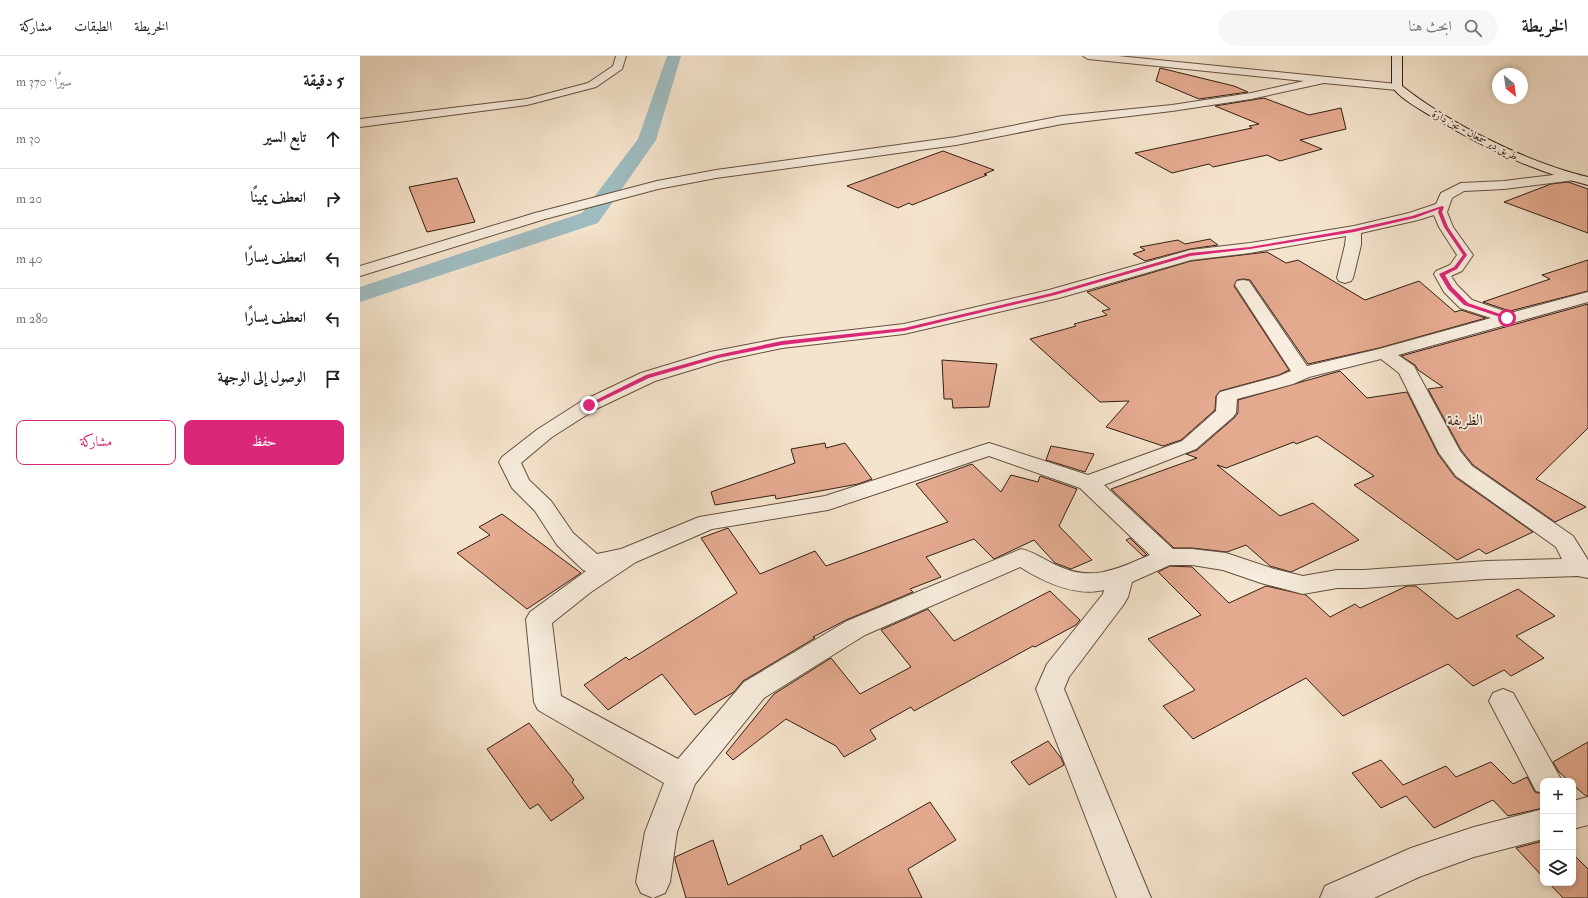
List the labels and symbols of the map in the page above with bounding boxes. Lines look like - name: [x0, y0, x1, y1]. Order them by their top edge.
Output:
- north arrow: [1492, 68, 1528, 104]
- street label: طريق دير سمعان - عين دارة: [1429, 107, 1520, 164]
- route start: [1498, 309, 1516, 327]
- route end: [580, 396, 598, 414]
- district label: الظريفة: [1447, 411, 1483, 430]

